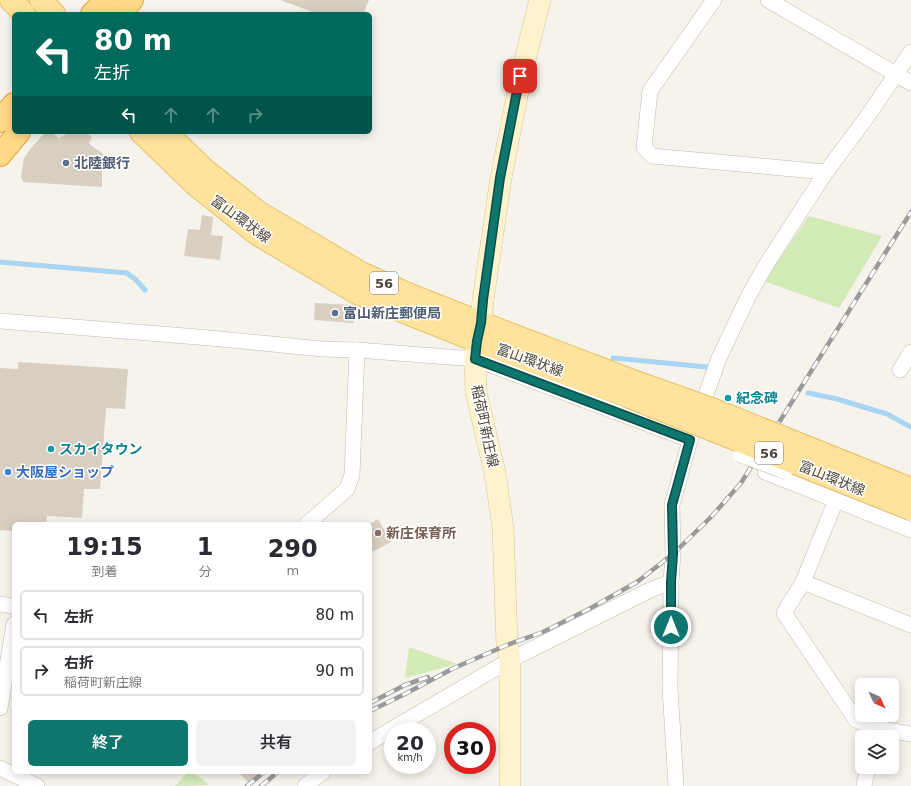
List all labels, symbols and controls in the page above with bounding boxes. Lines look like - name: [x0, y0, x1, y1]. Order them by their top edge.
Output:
- text: 80 m: [94, 24, 172, 57]
- icon: left: [28, 28, 80, 80]
- pin: [503, 59, 537, 93]
- text: 左折: [94, 62, 130, 83]
- icon: arrive: [509, 65, 531, 87]
- icon: left: [118, 104, 140, 126]
- icon: ahead: [160, 104, 182, 126]
- icon: ahead: [202, 104, 224, 126]
- icon: right: [244, 104, 266, 126]
- place label: 北陸銀行: [74, 155, 130, 171]
- marker: 北陸銀行: [61, 158, 71, 168]
- street label: 富山環状線: [208, 192, 274, 246]
- road number: 56: [370, 272, 398, 294]
- place label: 富山新庄郵便局: [343, 305, 441, 321]
- marker: 富山新庄郵便局: [330, 308, 340, 318]
- street label: 富山環状線: [494, 341, 566, 379]
- street label: 稲荷町新庄線: [468, 383, 502, 469]
- place label: 紀念碑: [736, 390, 778, 406]
- marker: 紀念碑: [723, 393, 733, 403]
- place label: スカイタウン: [59, 441, 142, 457]
- road number: 56: [755, 442, 783, 464]
- marker: スカイタウン: [46, 444, 56, 454]
- street label: 富山環状線: [797, 457, 867, 499]
- place label: 大阪屋ショップ: [16, 464, 114, 480]
- marker: 大阪屋ショップ: [3, 467, 13, 477]
- place label: 新庄保育所: [386, 525, 456, 541]
- marker: 新庄保育所: [373, 528, 383, 538]
- text: 19:15: [66, 533, 143, 561]
- text: 1: [197, 533, 213, 561]
- text: 290: [268, 535, 318, 563]
- text: m: [286, 563, 299, 578]
- text: 到着: [91, 564, 117, 579]
- text: 分: [199, 564, 212, 579]
- icon: left: [30, 604, 52, 626]
- text: 80 m: [316, 606, 354, 624]
- position arrow: [650, 606, 692, 648]
- text: 左折: [64, 608, 94, 626]
- text: 右折: [64, 654, 94, 672]
- icon: right: [30, 660, 52, 682]
- text: 90 m: [316, 662, 354, 680]
- text: 稲荷町新庄線: [64, 675, 142, 690]
- north arrow: [855, 678, 899, 722]
- map controls: [855, 678, 899, 774]
- button: 終了: [28, 720, 188, 766]
- button: 共有: [196, 720, 356, 766]
- speed limit sign: 30: [444, 722, 496, 774]
- button: layers: [855, 730, 899, 774]
- text: 20: [396, 731, 424, 755]
- text: km/h: [397, 752, 423, 763]

